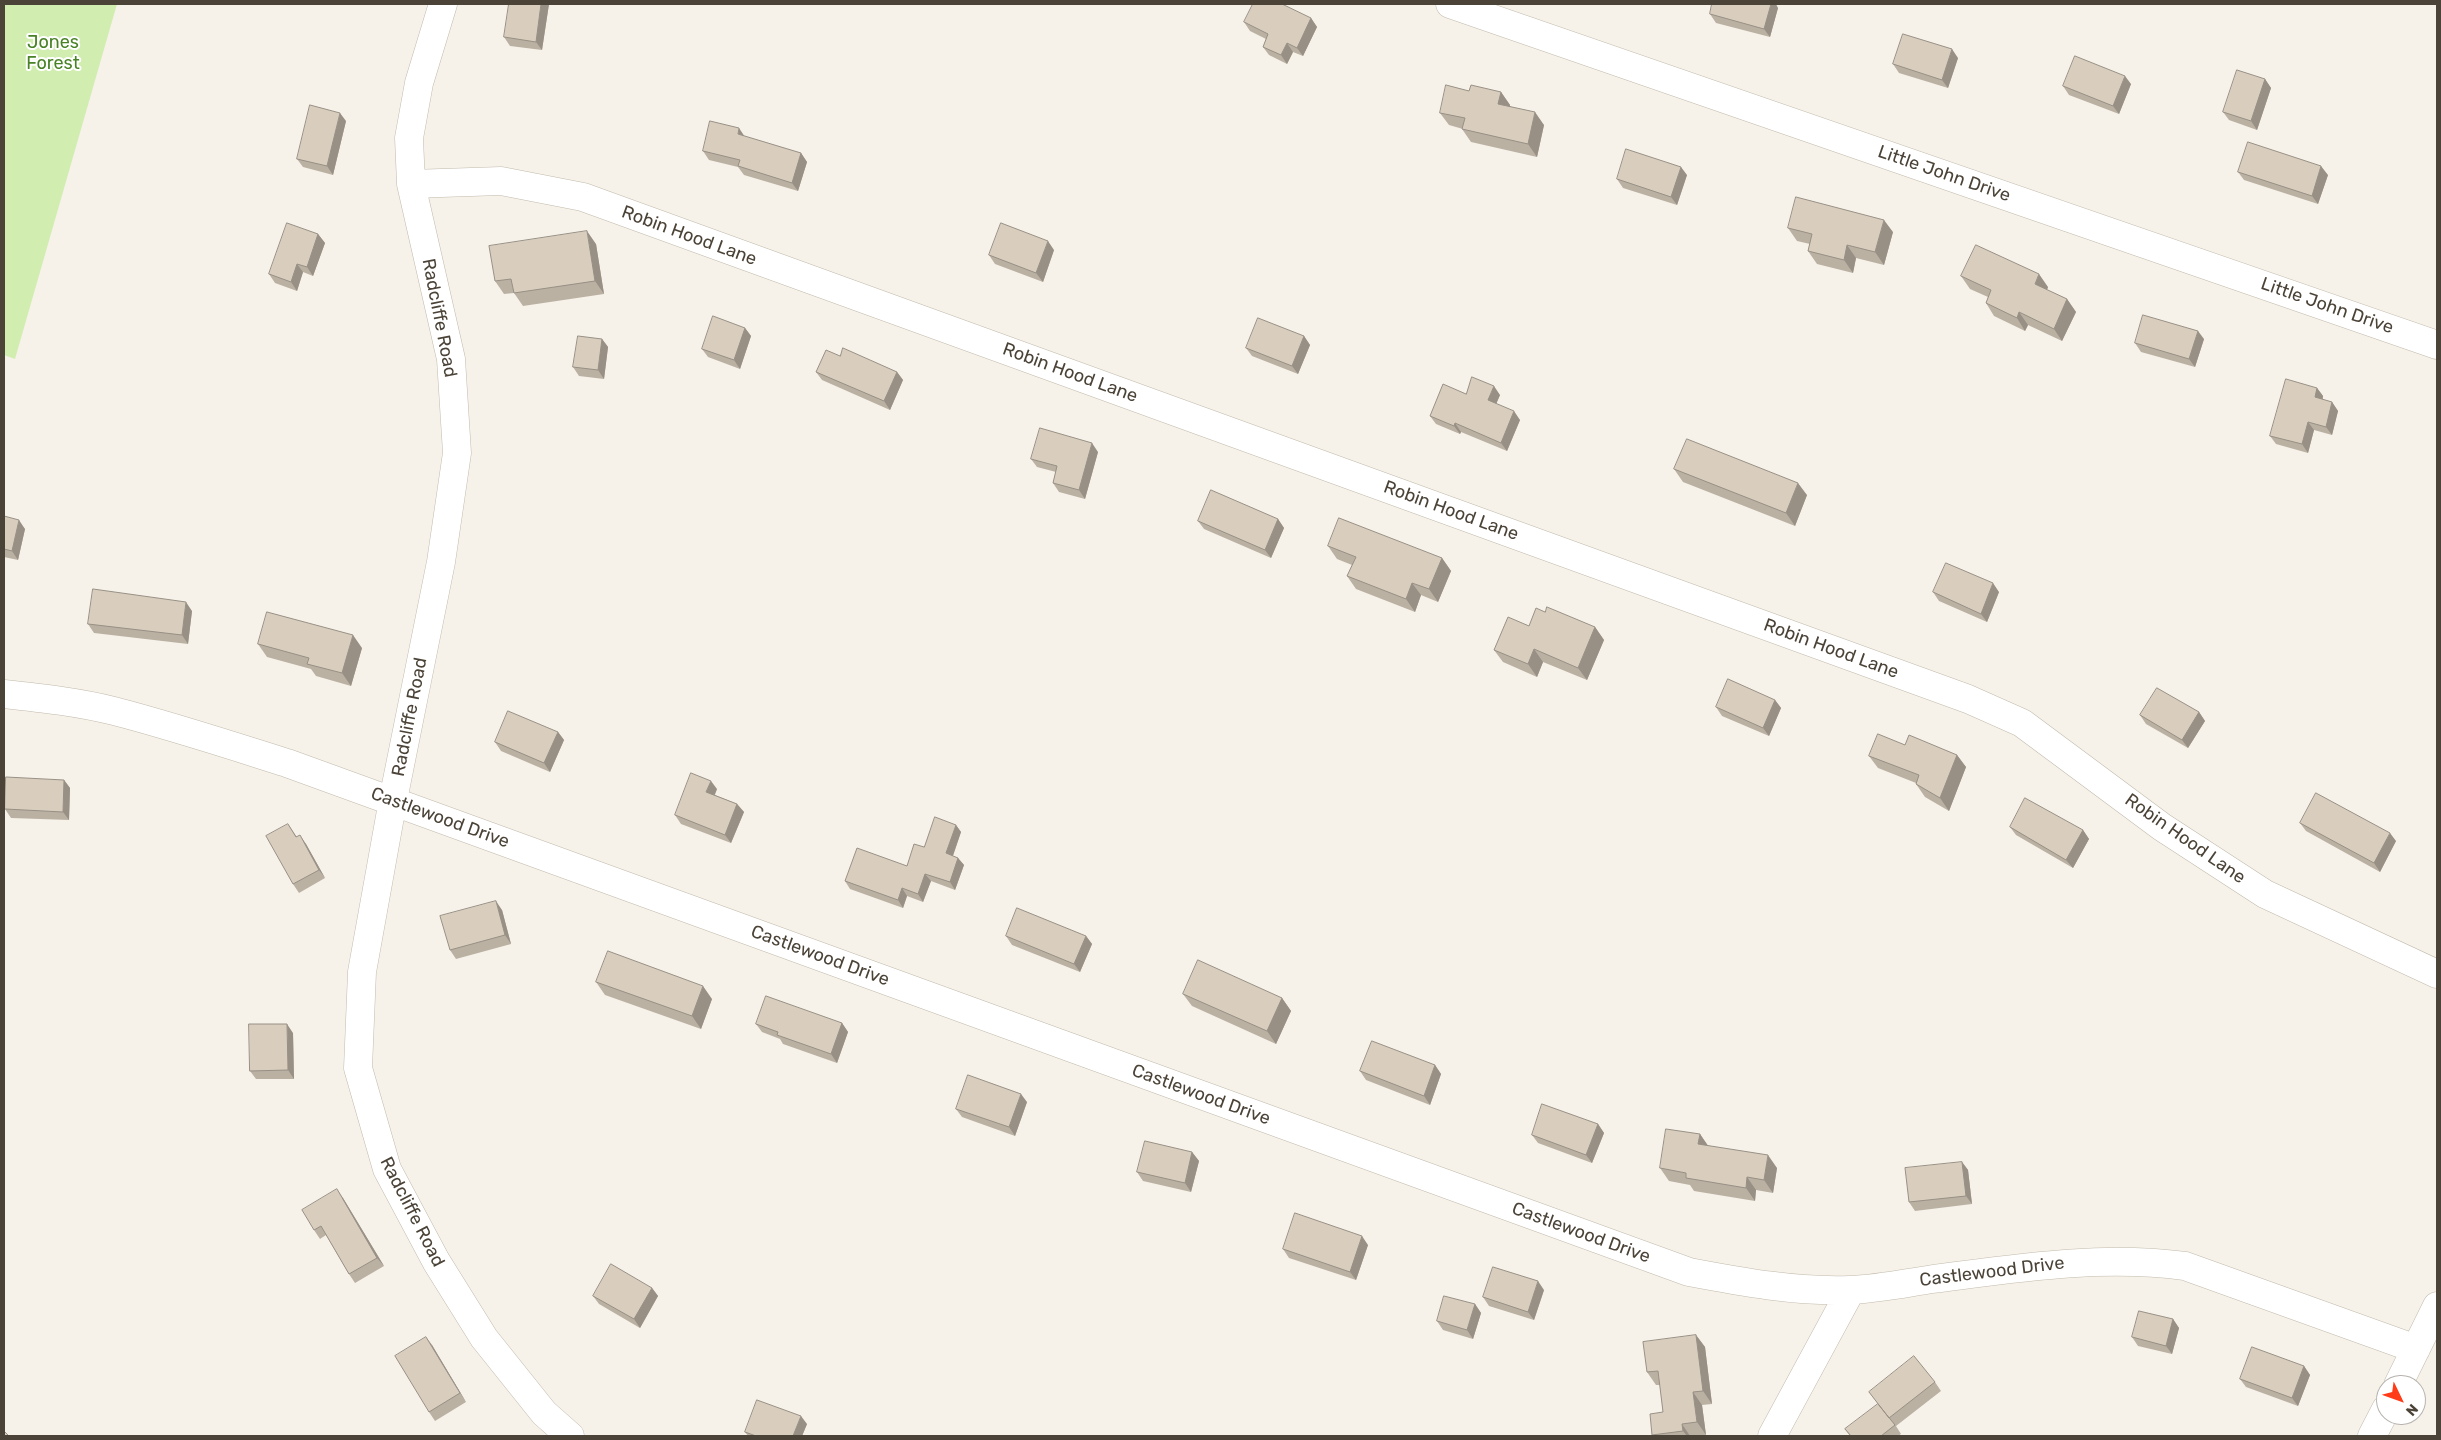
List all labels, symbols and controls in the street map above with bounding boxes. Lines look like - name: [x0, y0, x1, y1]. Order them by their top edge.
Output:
- park label: Jones Forest: [26, 32, 80, 74]
- street label: Little John Drive: [1875, 141, 2013, 207]
- street label: Robin Hood Lane: [619, 202, 759, 270]
- street label: Radcliffe Road: [417, 257, 461, 379]
- street label: Little John Drive: [2258, 273, 2396, 339]
- street label: Robin Hood Lane: [1000, 339, 1140, 407]
- street label: Robin Hood Lane: [1381, 477, 1521, 545]
- street label: Robin Hood Lane: [1761, 615, 1901, 683]
- street label: Radcliffe Road: [388, 656, 432, 778]
- street label: Castlewood Drive: [368, 783, 512, 853]
- street label: Robin Hood Lane: [2121, 789, 2249, 889]
- street label: Castlewood Drive: [748, 921, 892, 991]
- street label: Castlewood Drive: [1129, 1060, 1273, 1130]
- street label: Radcliffe Road: [375, 1153, 449, 1271]
- street label: Castlewood Drive: [1509, 1198, 1653, 1268]
- street label: Castlewood Drive: [1918, 1252, 2066, 1292]
- north arrow: [2376, 1375, 2426, 1425]
- text: N: [2402, 1400, 2421, 1419]

